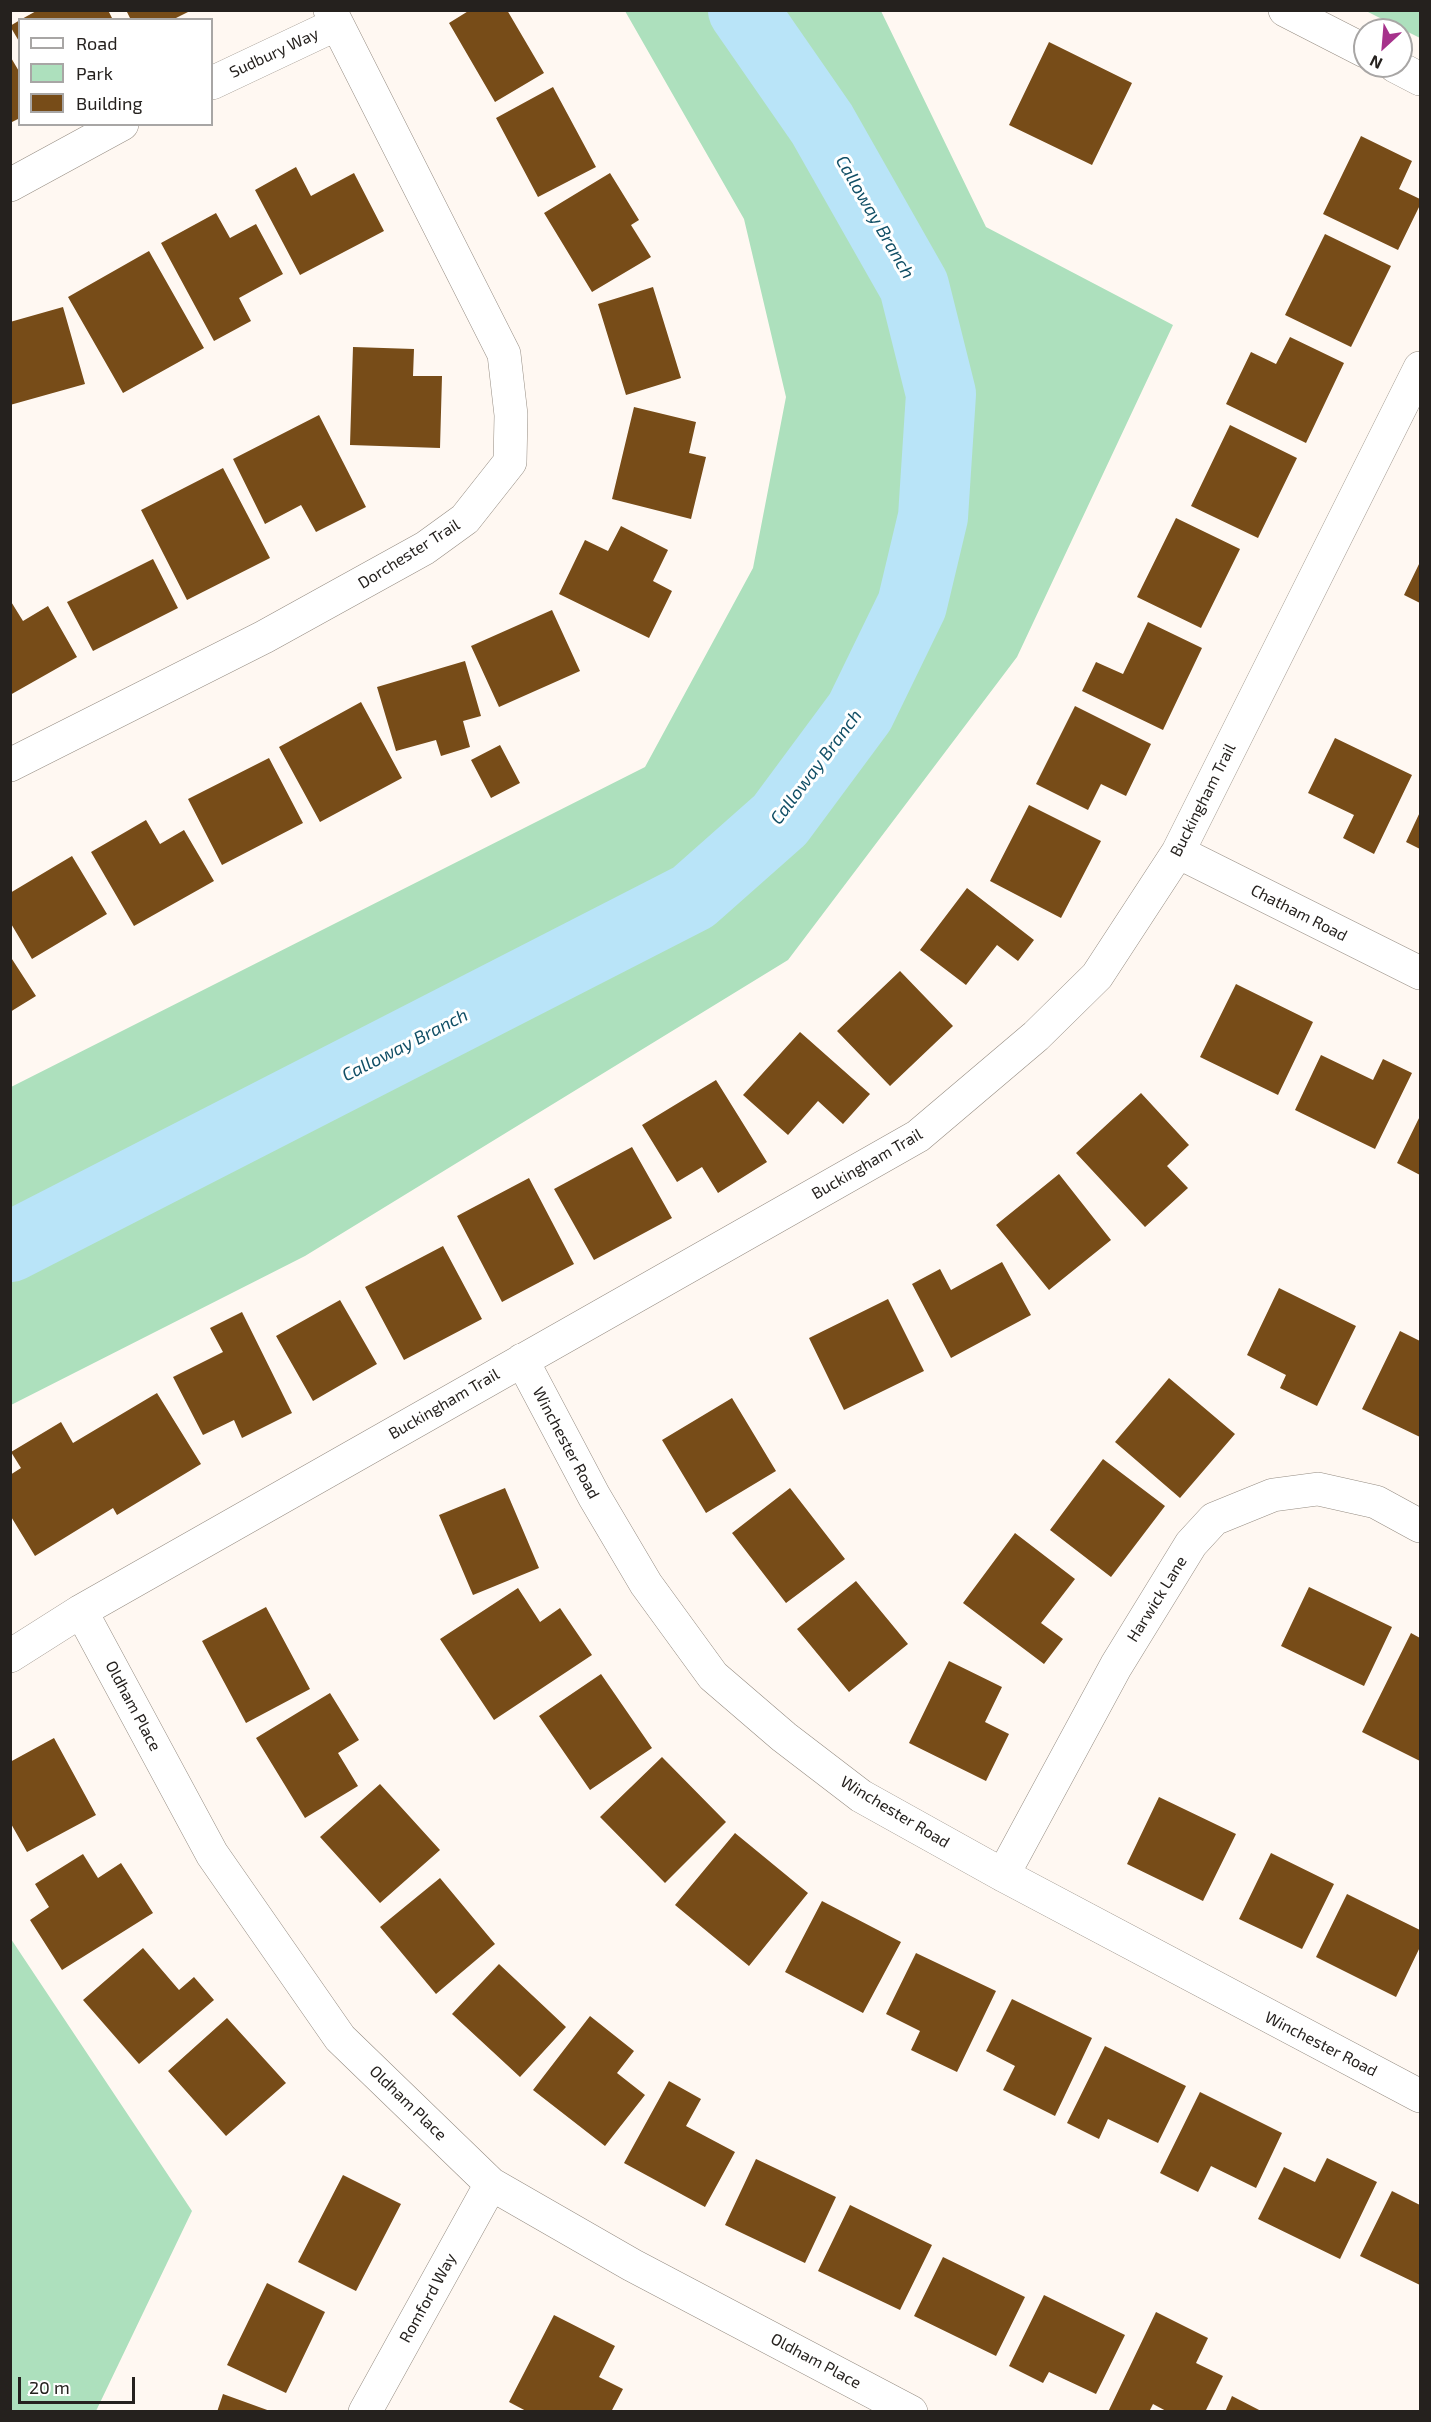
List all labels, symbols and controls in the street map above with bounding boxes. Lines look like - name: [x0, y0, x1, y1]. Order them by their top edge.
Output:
- legend: [18, 18, 213, 126]
- north arrow: [1353, 18, 1413, 78]
- street label: Sudbury Way: [226, 24, 322, 82]
- text: Road: [76, 32, 117, 54]
- text: N: [1366, 52, 1385, 74]
- text: Park: [76, 62, 113, 84]
- text: Building: [76, 92, 143, 114]
- water label: Calloway Branch: [831, 152, 919, 282]
- street label: Dorchester Trail: [355, 515, 463, 593]
- water label: Calloway Branch: [766, 705, 866, 829]
- street label: Buckingham Trail: [1166, 740, 1240, 860]
- street label: Chatham Road: [1248, 880, 1350, 946]
- water label: Calloway Branch: [338, 1004, 472, 1086]
- street label: Buckingham Trail: [808, 1125, 926, 1203]
- street label: Buckingham Trail: [385, 1365, 503, 1443]
- street label: Winchester Road: [528, 1384, 604, 1502]
- street label: Harwick Lane: [1123, 1553, 1191, 1645]
- street label: Oldham Place: [101, 1658, 165, 1754]
- street label: Winchester Road: [837, 1772, 953, 1852]
- street label: Winchester Road: [1261, 2007, 1381, 2081]
- street label: Oldham Place: [366, 2062, 450, 2144]
- street label: Romford Way: [396, 2250, 460, 2346]
- street label: Oldham Place: [768, 2329, 864, 2393]
- scale bar: [21, 2365, 138, 2403]
- text: 20 m: [29, 2376, 70, 2398]

